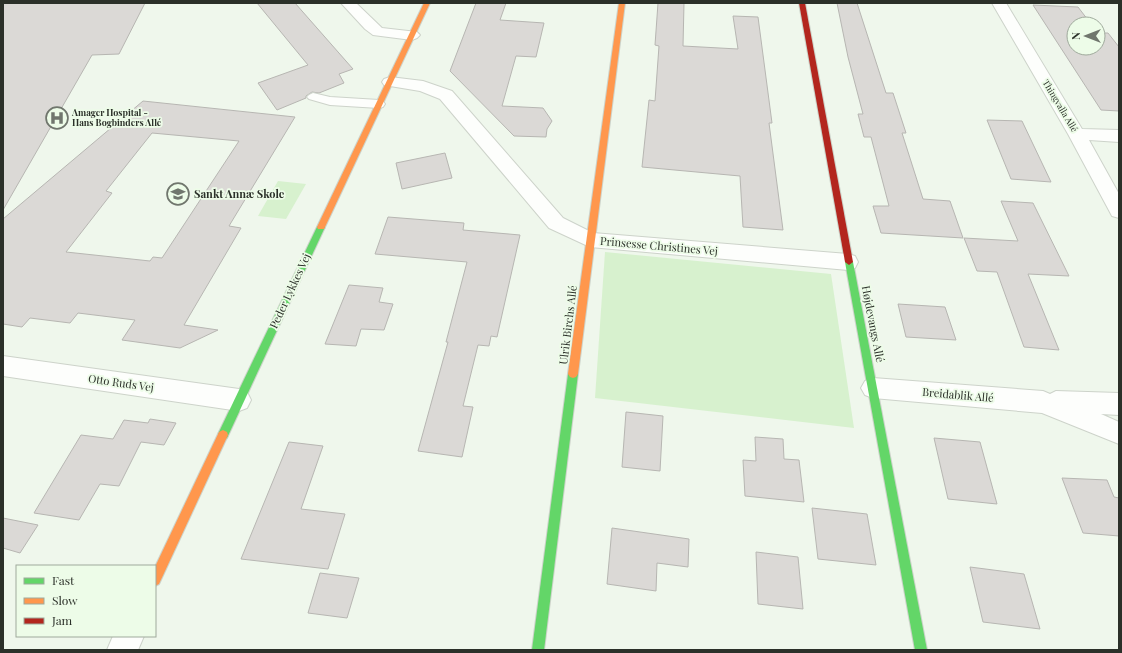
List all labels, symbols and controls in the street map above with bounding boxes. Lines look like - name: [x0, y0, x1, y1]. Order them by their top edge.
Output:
- north arrow: [1066, 16, 1106, 56]
- text: N: [1068, 32, 1083, 40]
- street label: Thingvalla Allé: [1041, 77, 1081, 134]
- hospital icon: Amager Hospital - Hans Bogbinders Allé: [44, 105, 70, 131]
- place label: Amager Hospital - Hans Bogbinders Allé: [71, 106, 162, 128]
- school or university icon: Sankt Annæ Skole: [165, 181, 191, 207]
- place label: Sankt Annæ Skole: [194, 186, 285, 201]
- street label: Prinsesse Christines Vej: [600, 233, 719, 258]
- street label: Peder Lykkes Vej: [266, 251, 314, 331]
- street label: Ulrik Birchs Allé: [555, 284, 580, 365]
- street label: Højdevangs Allé: [859, 284, 888, 364]
- street label: Otto Ruds Vej: [87, 370, 155, 395]
- street label: Breidablik Allé: [922, 384, 995, 405]
- legend: [16, 565, 156, 637]
- text: Fast: [52, 572, 75, 588]
- text: Slow: [52, 592, 78, 608]
- text: Jam: [51, 612, 73, 628]

